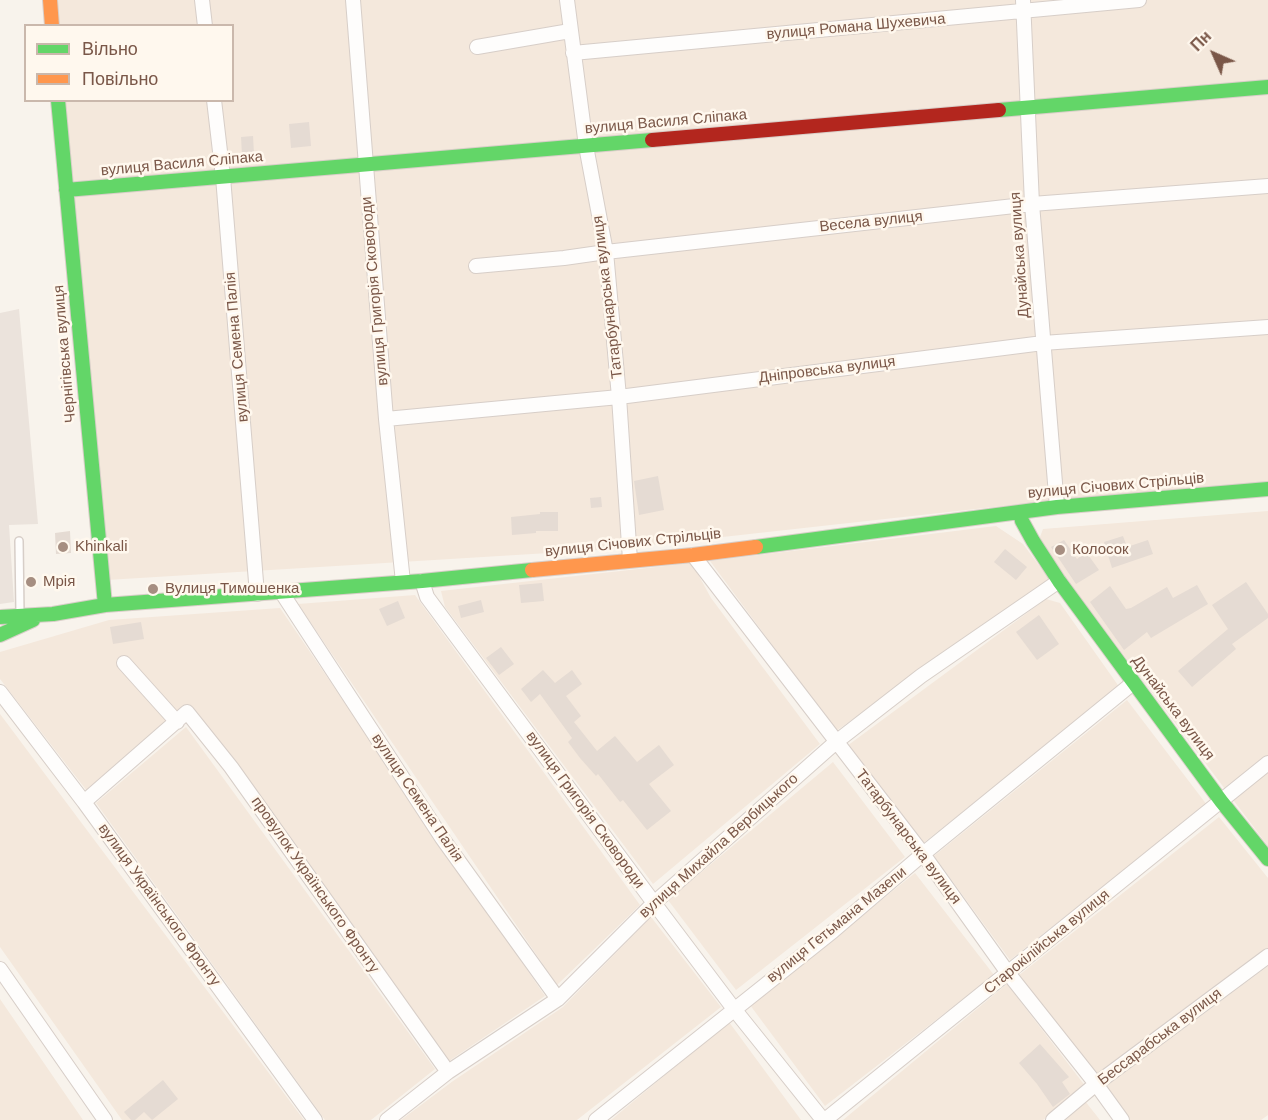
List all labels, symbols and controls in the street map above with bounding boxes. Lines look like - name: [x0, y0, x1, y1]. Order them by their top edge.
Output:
- street label: вулиця Романа Шухевича: [766, 10, 946, 44]
- legend: [24, 24, 234, 102]
- north arrow: [1184, 24, 1244, 84]
- text: Пн: [1187, 27, 1214, 54]
- text: Вільно: [82, 39, 138, 59]
- text: Повільно: [82, 69, 158, 89]
- street label: вулиця Василя Сліпака: [584, 106, 748, 138]
- street label: вулиця Василя Сліпака: [100, 148, 264, 180]
- street label: Дунайська вулиця: [1007, 191, 1033, 319]
- street label: вулиця Григорія Сковороди: [358, 196, 392, 386]
- street label: Весела вулиця: [819, 208, 923, 236]
- street label: Татарбунарська вулиця: [589, 215, 627, 379]
- street label: вулиця Семена Палія: [221, 271, 253, 423]
- street label: Чернігівська вулиця: [50, 284, 80, 424]
- street label: Дніпровська вулиця: [758, 353, 896, 387]
- street label: вулиця Січових Стрільців: [1027, 469, 1205, 503]
- street label: вулиця Січових Стрільців: [544, 525, 722, 561]
- place label: Khinkali: [75, 538, 128, 556]
- marker: Khinkali: [56, 540, 70, 554]
- place label: Колосок: [1072, 541, 1129, 559]
- marker: Колосок: [1053, 543, 1067, 557]
- place label: Мрія: [43, 573, 75, 591]
- marker: Мрія: [24, 575, 38, 589]
- place label: Вулиця Тимошенка: [165, 580, 299, 598]
- marker: Вулиця Тимошенка: [146, 582, 160, 596]
- street label: Дунайська вулиця: [1128, 652, 1218, 764]
- street label: вулиця Григорія Сковороди: [522, 728, 648, 892]
- street label: вулиця Семена Палія: [367, 730, 467, 866]
- street label: Татарбунарська вулиця: [851, 766, 965, 908]
- street label: вулиця Михайла Вербицького: [636, 770, 802, 922]
- street label: провулок Українського Фронту: [247, 793, 383, 977]
- street label: вулиця Українського Фронту: [94, 820, 224, 990]
- street label: вулиця Гетьмана Мазепи: [764, 863, 910, 987]
- street label: Старокілійська вулиця: [981, 886, 1113, 998]
- street label: Бессарабська вулиця: [1095, 985, 1225, 1089]

